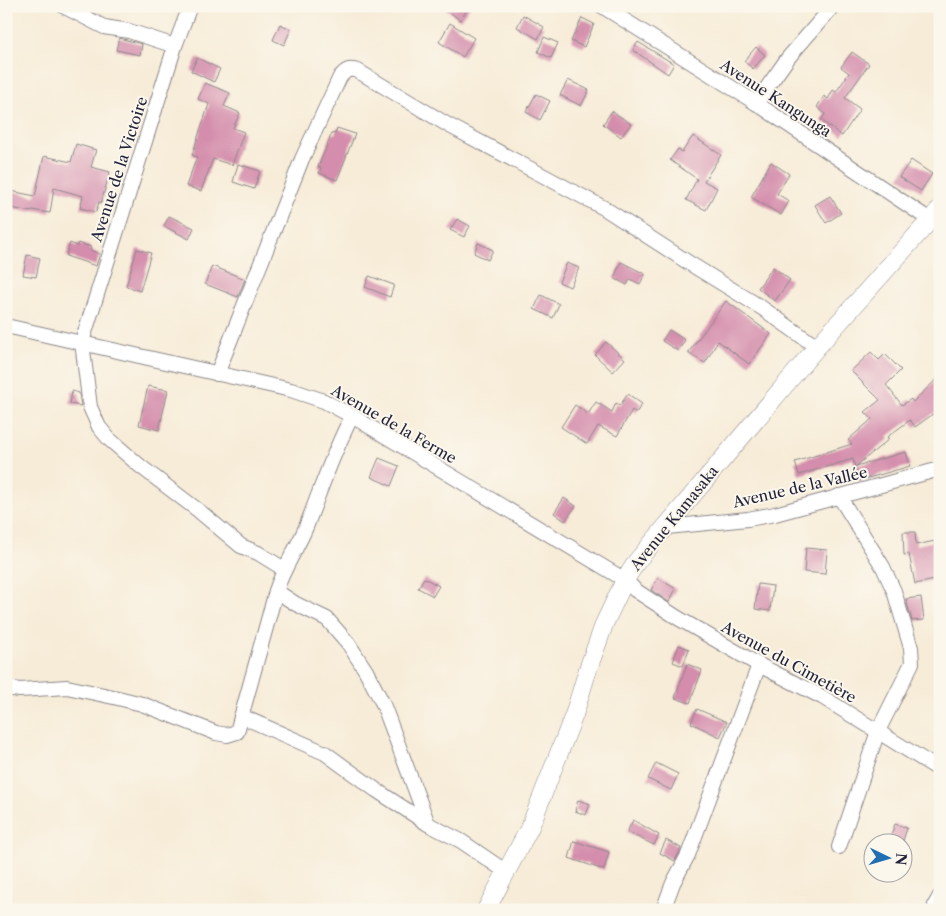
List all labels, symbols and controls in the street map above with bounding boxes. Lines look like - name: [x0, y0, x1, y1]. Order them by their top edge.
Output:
- street label: Avenue Kangunga: [716, 54, 835, 141]
- street label: Avenue de la Victoire: [86, 94, 151, 245]
- street label: Avenue de la Ferme: [327, 380, 460, 468]
- street label: Avenue Kamasaka: [625, 462, 722, 575]
- street label: Avenue de la Vallée: [730, 462, 869, 512]
- street label: Avenue du Cimetière: [717, 617, 860, 707]
- north arrow: [864, 834, 914, 884]
- text: N: [891, 852, 910, 866]

